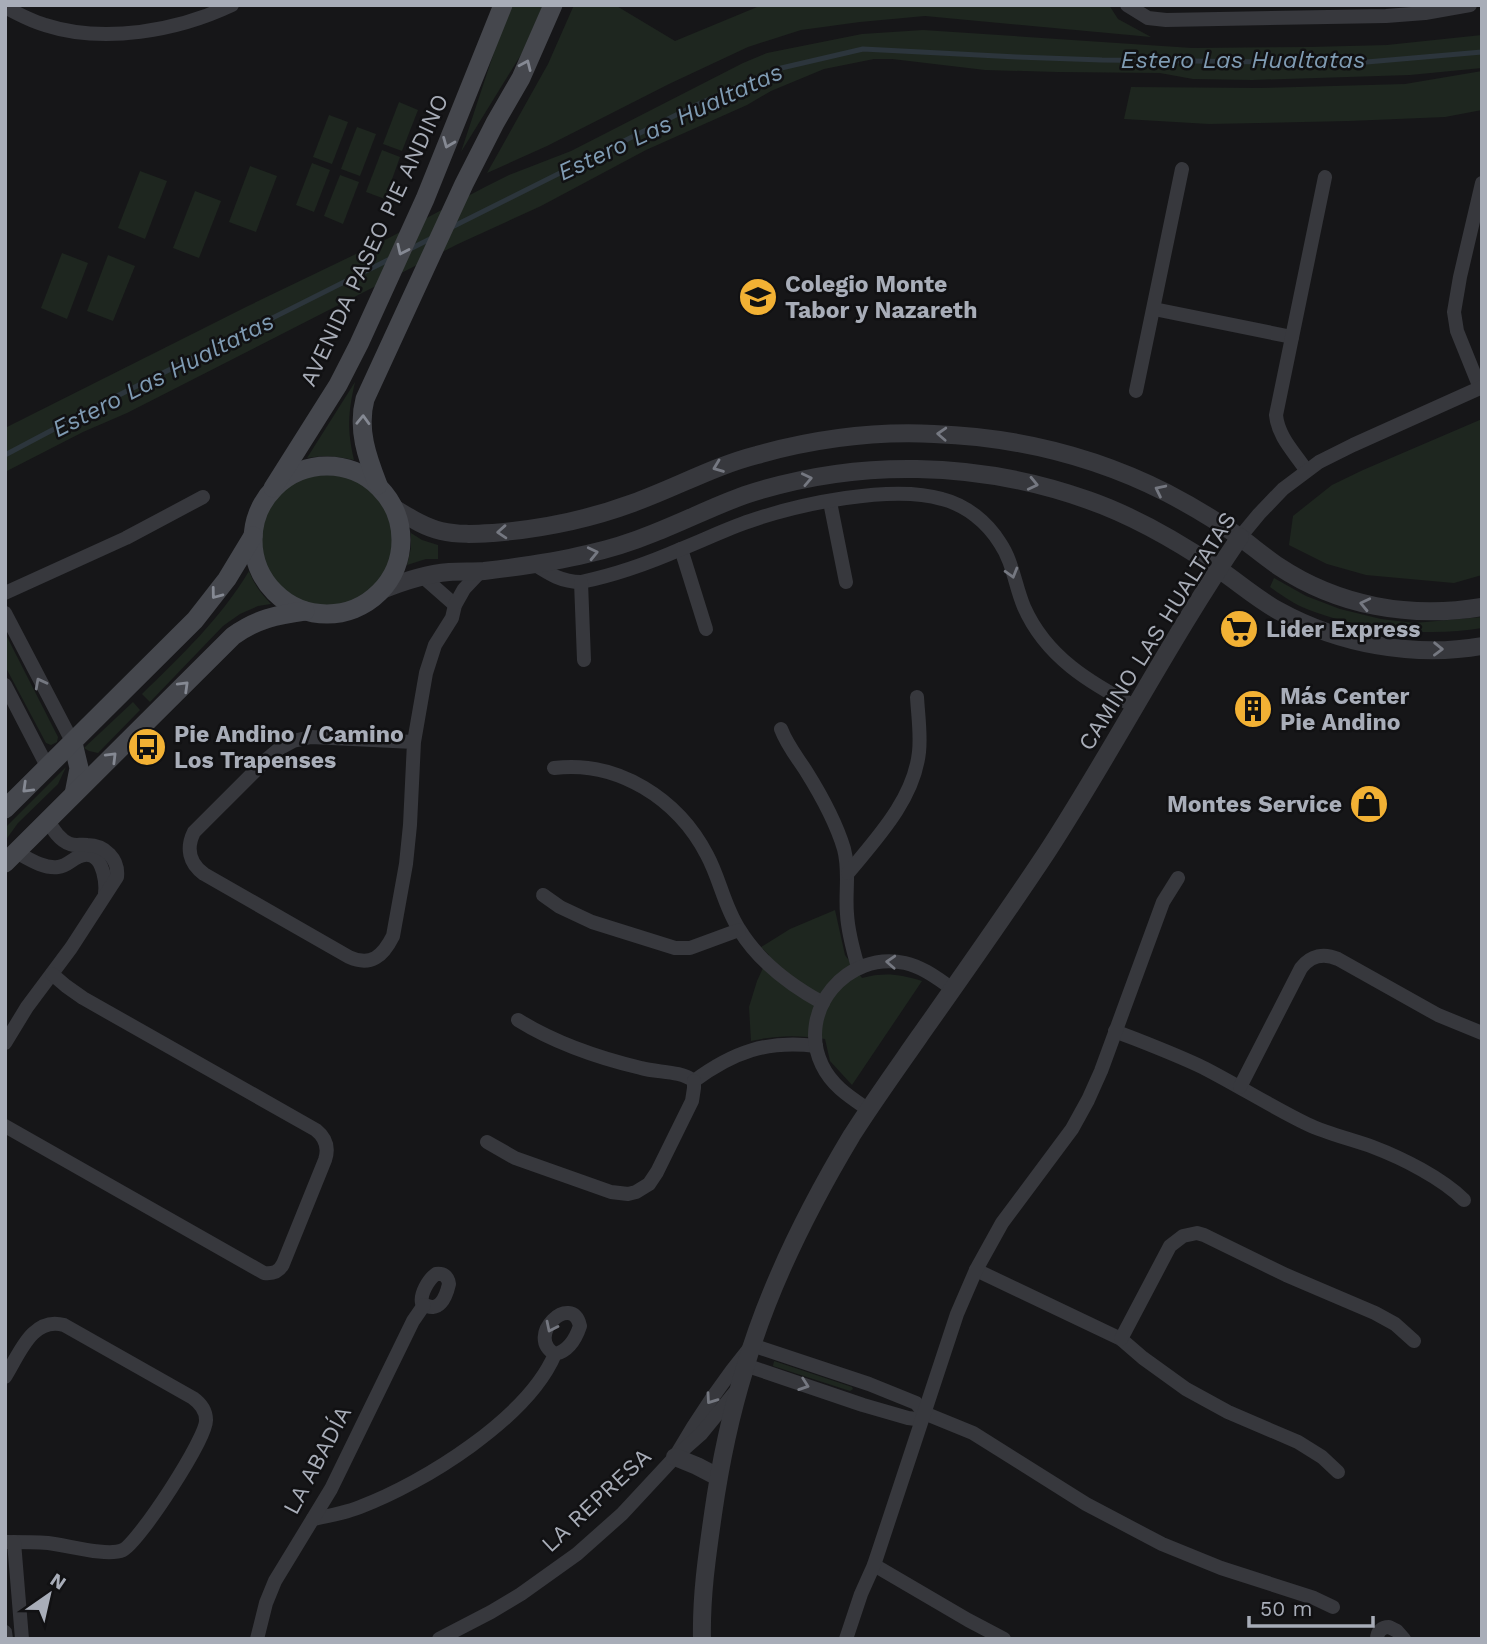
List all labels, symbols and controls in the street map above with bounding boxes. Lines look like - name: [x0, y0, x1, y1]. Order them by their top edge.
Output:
- water label: Estero Las Hualtatas: [1121, 46, 1365, 74]
- water label: Estero Las Hualtatas: [553, 58, 787, 186]
- one-way arrow: [518, 60, 532, 72]
- street label: AVENIDA PASEO PIE ANDINO: [295, 90, 454, 391]
- one-way arrow: [442, 136, 456, 148]
- one-way arrow: [396, 243, 410, 255]
- place label: Colegio Monte Tabor y Nazareth: [785, 271, 977, 324]
- school or university icon: Colegio Monte Tabor y Nazareth: [737, 276, 779, 318]
- water label: Estero Las Hualtatas: [48, 307, 278, 443]
- one-way arrow: [355, 414, 370, 425]
- one-way arrow: [936, 427, 947, 442]
- one-way arrow: [713, 459, 725, 473]
- one-way arrow: [801, 472, 813, 487]
- one-way arrow: [1027, 476, 1039, 490]
- one-way arrow: [1155, 485, 1167, 499]
- street label: CAMINO LAS HUALTATAS: [1073, 507, 1242, 755]
- one-way arrow: [496, 524, 507, 539]
- one-way arrow: [587, 546, 599, 561]
- one-way arrow: [1004, 566, 1019, 578]
- one-way arrow: [212, 586, 224, 599]
- one-way arrow: [1360, 597, 1372, 612]
- supermarket icon: Lider Express: [1218, 608, 1260, 650]
- place label: Lider Express: [1266, 616, 1420, 643]
- one-way arrow: [1432, 642, 1443, 657]
- one-way arrow: [35, 678, 49, 690]
- one-way arrow: [176, 681, 189, 694]
- place label: Más Center Pie Andino: [1280, 683, 1410, 736]
- building icon: Más Center Pie Andino: [1232, 688, 1274, 730]
- place label: Pie Andino / Camino Los Trapenses: [174, 721, 404, 774]
- bus stop icon: Pie Andino / Camino Los Trapenses: [126, 726, 168, 768]
- one-way arrow: [104, 752, 117, 765]
- one-way arrow: [22, 780, 35, 793]
- shop icon: Montes Service: [1348, 783, 1390, 825]
- place label: Montes Service: [1167, 791, 1342, 818]
- one-way arrow: [886, 955, 897, 970]
- one-way arrow: [545, 1319, 559, 1332]
- one-way arrow: [797, 1377, 810, 1391]
- one-way arrow: [707, 1391, 719, 1404]
- street label: LA ABADÍA: [278, 1402, 357, 1519]
- street label: LA REPRESA: [536, 1443, 657, 1558]
- north arrow: [14, 1560, 84, 1630]
- text: N: [46, 1568, 70, 1595]
- scale bar: [1249, 1584, 1373, 1628]
- text: 50 m: [1260, 1596, 1312, 1621]

